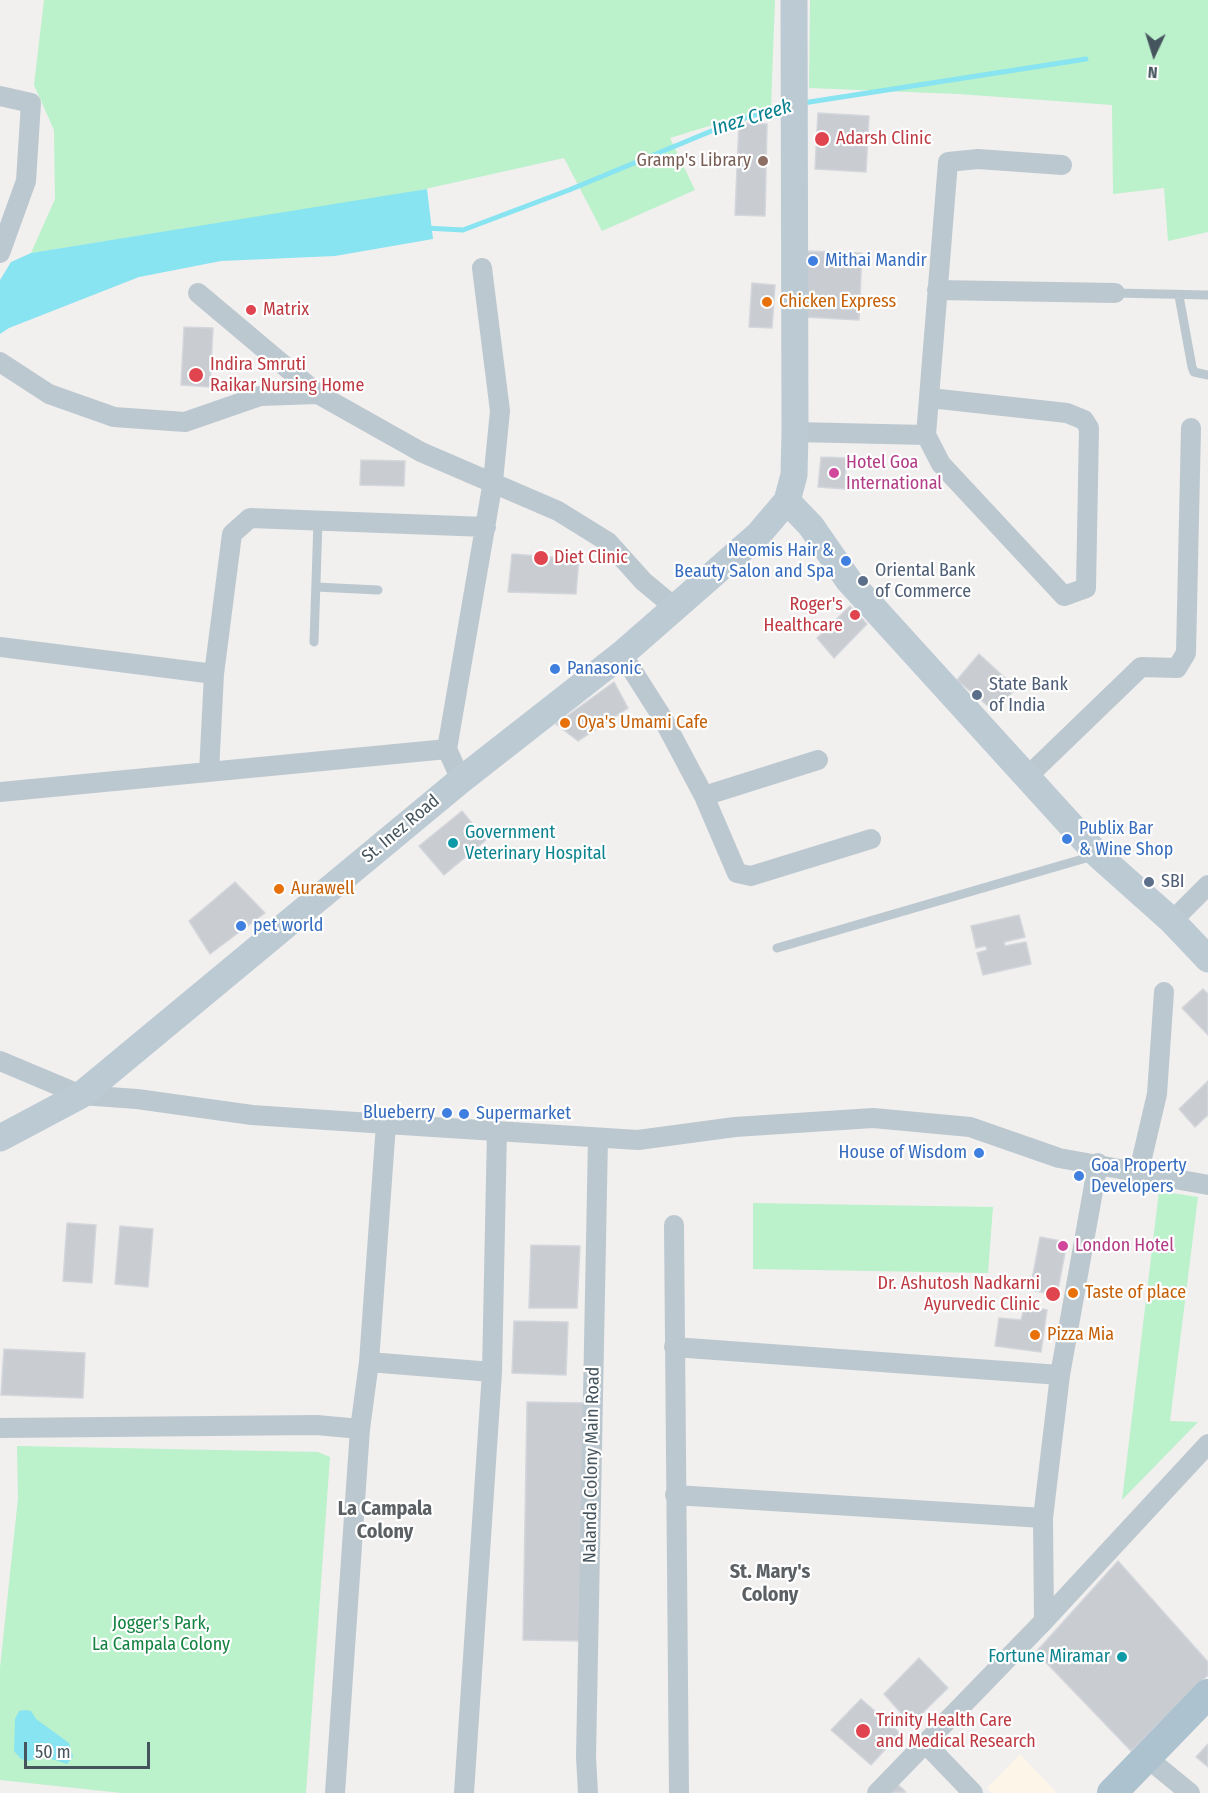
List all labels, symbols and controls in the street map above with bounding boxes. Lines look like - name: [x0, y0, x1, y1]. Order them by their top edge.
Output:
- north arrow: [1124, 24, 1184, 84]
- text: N: [1147, 63, 1158, 82]
- water label: Inez Creek: [709, 94, 795, 142]
- place label: Adarsh Clinic: [836, 128, 931, 150]
- marker: Adarsh Clinic: [813, 130, 831, 148]
- place label: Gramp's Library: [637, 150, 751, 172]
- marker: Gramp's Library: [756, 154, 770, 168]
- place label: Mithai Mandir: [825, 250, 927, 272]
- marker: Mithai Mandir: [806, 254, 820, 268]
- place label: Chicken Express: [779, 291, 896, 313]
- marker: Chicken Express: [760, 295, 774, 309]
- place label: Matrix: [263, 299, 309, 321]
- marker: Matrix: [244, 303, 258, 317]
- place label: Indira Smruti Raikar Nursing Home: [210, 354, 364, 397]
- marker: Indira Smruti Raikar Nursing Home: [187, 366, 205, 384]
- place label: Hotel Goa International: [846, 452, 942, 494]
- marker: Hotel Goa International: [827, 466, 841, 480]
- place label: Neomis Hair & Beauty Salon and Spa: [674, 540, 834, 582]
- place label: Diet Clinic: [554, 547, 628, 569]
- marker: Diet Clinic: [532, 549, 550, 567]
- marker: Neomis Hair & Beauty Salon and Spa: [839, 554, 853, 568]
- place label: Oriental Bank of Commerce: [875, 560, 975, 602]
- marker: Oriental Bank of Commerce: [856, 574, 870, 588]
- place label: Roger's Healthcare: [764, 594, 843, 636]
- marker: Roger's Healthcare: [848, 608, 862, 622]
- place label: Panasonic: [567, 658, 641, 680]
- marker: Panasonic: [548, 662, 562, 676]
- place label: State Bank of India: [989, 674, 1068, 716]
- marker: State Bank of India: [970, 688, 984, 702]
- place label: Oya's Umami Cafe: [577, 712, 708, 734]
- marker: Oya's Umami Cafe: [558, 716, 572, 730]
- street label: St. Inez Road: [358, 790, 444, 868]
- place label: Publix Bar & Wine Shop: [1079, 818, 1173, 860]
- place label: Government Veterinary Hospital: [465, 822, 606, 864]
- marker: Publix Bar & Wine Shop: [1060, 832, 1074, 846]
- marker: Government Veterinary Hospital: [446, 836, 460, 850]
- place label: SBI: [1161, 871, 1184, 893]
- marker: SBI: [1142, 875, 1156, 889]
- place label: Aurawell: [291, 878, 355, 900]
- marker: Aurawell: [272, 882, 286, 896]
- place label: pet world: [253, 915, 323, 937]
- marker: pet world: [234, 919, 248, 933]
- place label: Blueberry: [363, 1102, 435, 1124]
- place label: Supermarket: [476, 1103, 571, 1125]
- marker: Blueberry: [440, 1106, 454, 1120]
- marker: Supermarket: [457, 1107, 471, 1121]
- place label: House of Wisdom: [839, 1142, 967, 1164]
- marker: House of Wisdom: [972, 1146, 986, 1160]
- place label: Goa Property Developers: [1091, 1155, 1187, 1198]
- marker: Goa Property Developers: [1072, 1169, 1086, 1183]
- place label: London Hotel: [1075, 1235, 1174, 1257]
- marker: London Hotel: [1056, 1239, 1070, 1253]
- place label: Dr. Ashutosh Nadkarni Ayurvedic Clinic: [877, 1273, 1040, 1316]
- place label: Taste of place: [1085, 1282, 1186, 1304]
- marker: Dr. Ashutosh Nadkarni Ayurvedic Clinic: [1044, 1285, 1062, 1303]
- marker: Taste of place: [1066, 1286, 1080, 1300]
- place label: Pizza Mia: [1047, 1324, 1114, 1346]
- marker: Pizza Mia: [1028, 1328, 1042, 1342]
- street label: Nalanda Colony Main Road: [579, 1367, 605, 1563]
- district label: La Campala Colony: [338, 1497, 432, 1544]
- district label: St. Mary's Colony: [730, 1560, 810, 1607]
- park label: Jogger's Park, La Campala Colony: [92, 1613, 230, 1656]
- place label: Fortune Miramar: [988, 1646, 1110, 1668]
- marker: Fortune Miramar: [1115, 1650, 1129, 1664]
- place label: Trinity Health Care and Medical Research: [876, 1710, 1036, 1752]
- marker: Trinity Health Care and Medical Research: [854, 1722, 872, 1740]
- scale bar: [27, 1730, 153, 1768]
- text: 50 m: [35, 1741, 71, 1763]

